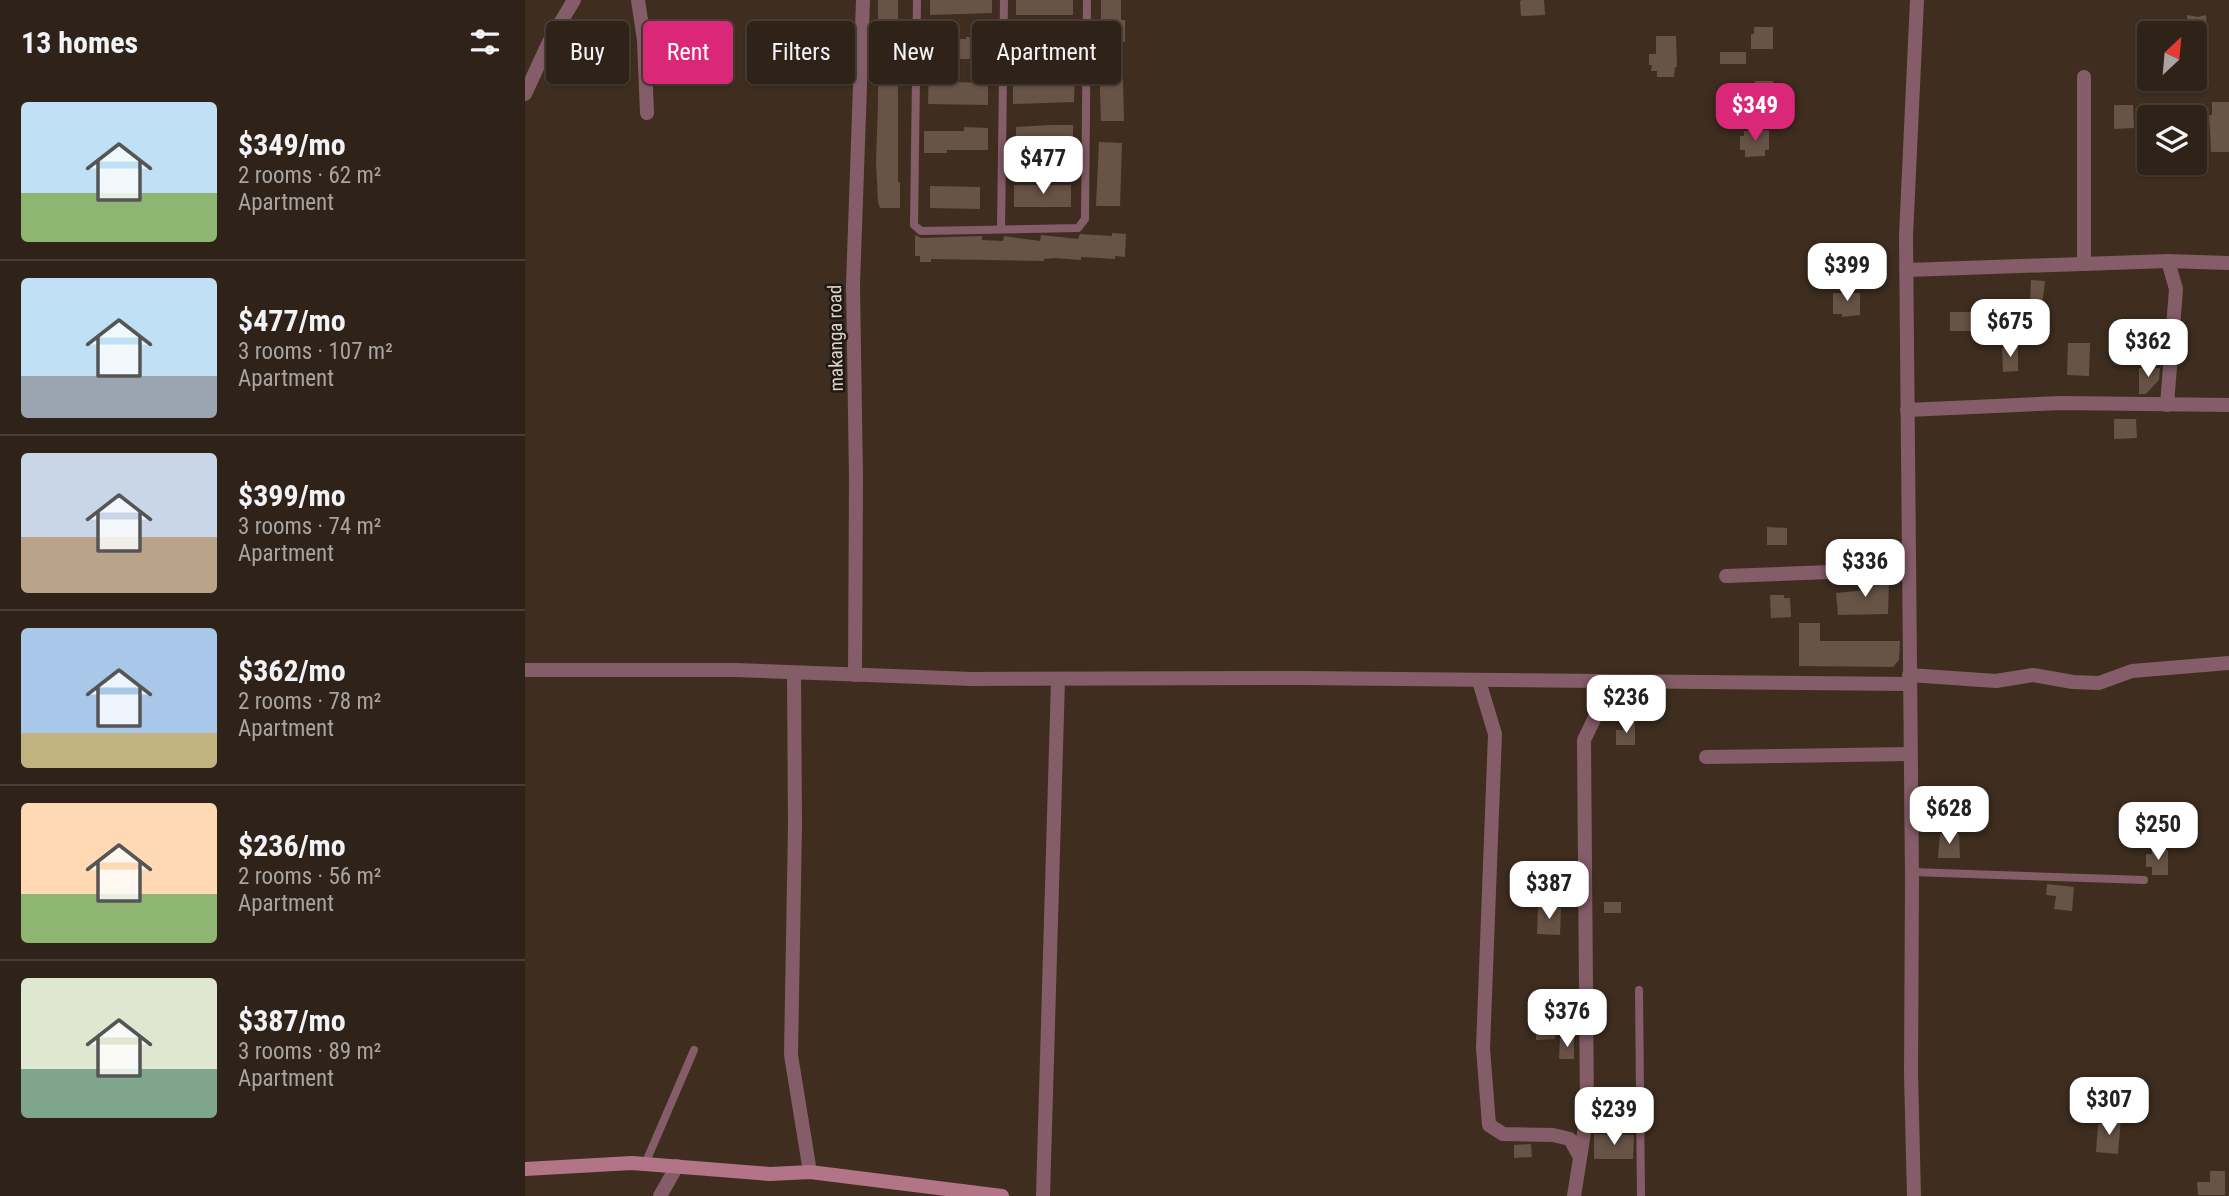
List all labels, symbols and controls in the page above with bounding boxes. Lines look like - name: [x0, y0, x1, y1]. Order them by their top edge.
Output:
- chip: Buy: [546, 21, 629, 84]
- chip: Rent: [643, 21, 733, 84]
- chip: Filters: [747, 21, 855, 84]
- chip: New: [869, 21, 958, 84]
- chip: Apartment: [972, 21, 1121, 84]
- north arrow: [2137, 21, 2207, 91]
- map controls: [2137, 21, 2207, 175]
- icon: filters: [466, 23, 504, 61]
- text: 13 homes: [21, 25, 138, 60]
- pin: $349: [1714, 83, 1796, 143]
- text: $349: [1732, 92, 1778, 119]
- button: layers: [2137, 105, 2207, 175]
- text: $349/mo: [238, 127, 346, 162]
- icon: home: [77, 130, 161, 214]
- pin: $477: [1002, 136, 1084, 196]
- text: $477: [1020, 145, 1066, 172]
- text: 2 rooms · 62 m²: [238, 162, 381, 189]
- text: Apartment: [238, 189, 334, 216]
- pin: $399: [1806, 244, 1888, 303]
- text: $399: [1824, 252, 1870, 279]
- street label: makanga road: [823, 284, 848, 392]
- pin: $675: [1969, 300, 2051, 359]
- text: $477/mo: [238, 303, 346, 338]
- icon: home: [77, 306, 161, 390]
- text: $675: [1987, 308, 2033, 335]
- pin: $362: [2107, 320, 2189, 379]
- text: $362: [2125, 328, 2171, 355]
- text: 3 rooms · 107 m²: [238, 338, 393, 365]
- text: Apartment: [238, 365, 334, 392]
- text: $399/mo: [238, 478, 346, 513]
- icon: home: [77, 481, 161, 565]
- text: 3 rooms · 74 m²: [238, 513, 381, 540]
- text: Apartment: [238, 540, 334, 567]
- pin: $336: [1824, 540, 1906, 599]
- text: $336: [1842, 548, 1888, 575]
- text: $362/mo: [238, 653, 346, 688]
- icon: home: [77, 656, 161, 740]
- pin: $236: [1585, 676, 1667, 735]
- text: $236: [1603, 684, 1649, 711]
- text: 2 rooms · 78 m²: [238, 688, 381, 715]
- text: Apartment: [238, 715, 334, 742]
- pin: $628: [1908, 786, 1990, 846]
- text: $628: [1926, 795, 1972, 822]
- pin: $250: [2117, 802, 2199, 862]
- text: $250: [2135, 811, 2181, 838]
- text: $236/mo: [238, 828, 346, 863]
- icon: home: [77, 831, 161, 915]
- pin: $387: [1508, 862, 1590, 921]
- text: 2 rooms · 56 m²: [238, 863, 381, 890]
- text: $387: [1526, 870, 1572, 897]
- text: Apartment: [238, 890, 334, 917]
- pin: $376: [1526, 990, 1608, 1049]
- text: $376: [1544, 998, 1590, 1025]
- text: $387/mo: [238, 1003, 346, 1038]
- icon: home: [77, 1006, 161, 1090]
- text: 3 rooms · 89 m²: [238, 1038, 381, 1065]
- text: Apartment: [238, 1065, 334, 1092]
- pin: $307: [2068, 1078, 2150, 1137]
- text: $307: [2086, 1086, 2132, 1113]
- pin: $239: [1573, 1088, 1655, 1147]
- text: $239: [1591, 1096, 1637, 1123]

